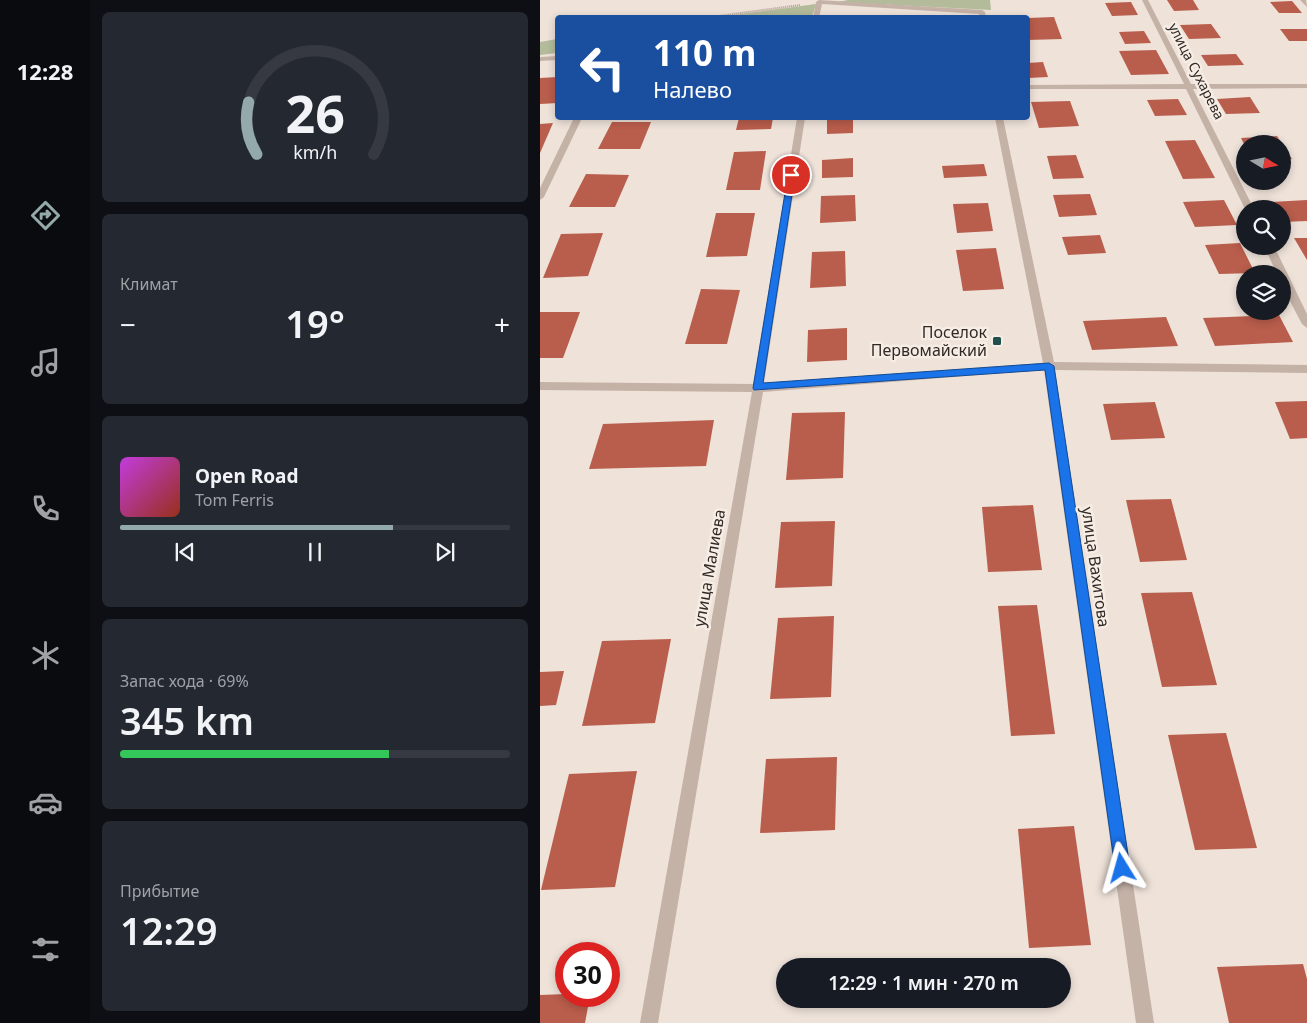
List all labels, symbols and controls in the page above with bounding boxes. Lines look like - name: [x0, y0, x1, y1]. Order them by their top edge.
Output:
- street label: улица Сухарева: [1164, 19, 1230, 123]
- text: 110 m: [653, 29, 756, 76]
- icon: left: [570, 35, 635, 100]
- text: 12:28: [17, 56, 73, 86]
- text: Налево: [653, 74, 732, 104]
- text: 26: [285, 77, 345, 148]
- north arrow: [1236, 135, 1291, 190]
- map controls: [1236, 135, 1291, 320]
- text: km/h: [293, 140, 337, 164]
- pin: [770, 154, 812, 196]
- icon: arrive: [777, 161, 805, 189]
- icon: directions: [28, 198, 63, 233]
- button: search: [1236, 200, 1291, 255]
- button: layers: [1236, 265, 1291, 320]
- text: Климат: [120, 273, 178, 295]
- text: 19°: [285, 297, 345, 349]
- text: −: [120, 305, 136, 343]
- text: +: [494, 305, 510, 343]
- place label: Поселок Первомайский: [871, 321, 988, 361]
- marker: Поселок Первомайский: [991, 335, 1003, 347]
- icon: music: [28, 345, 63, 380]
- text: Open Road: [195, 463, 298, 489]
- text: Tom Ferris: [195, 489, 274, 511]
- icon: phone: [28, 491, 63, 526]
- street label: улица Вахитова: [1077, 505, 1115, 629]
- street label: улица Малиева: [688, 507, 730, 629]
- icon: previous: [171, 538, 199, 566]
- icon: pause: [301, 538, 329, 566]
- icon: next: [431, 538, 459, 566]
- icon: climate: [28, 638, 63, 673]
- text: Запас хода · 69%: [120, 670, 249, 692]
- text: 345 km: [120, 694, 254, 746]
- icon: car: [28, 785, 63, 820]
- position arrow: [1095, 841, 1147, 893]
- text: Прибытие: [120, 880, 199, 902]
- text: 12:29: [120, 904, 217, 956]
- icon: filters: [28, 932, 63, 967]
- speed limit sign: 30: [555, 942, 620, 1007]
- text: 12:29 · 1 мин · 270 m: [828, 970, 1019, 996]

